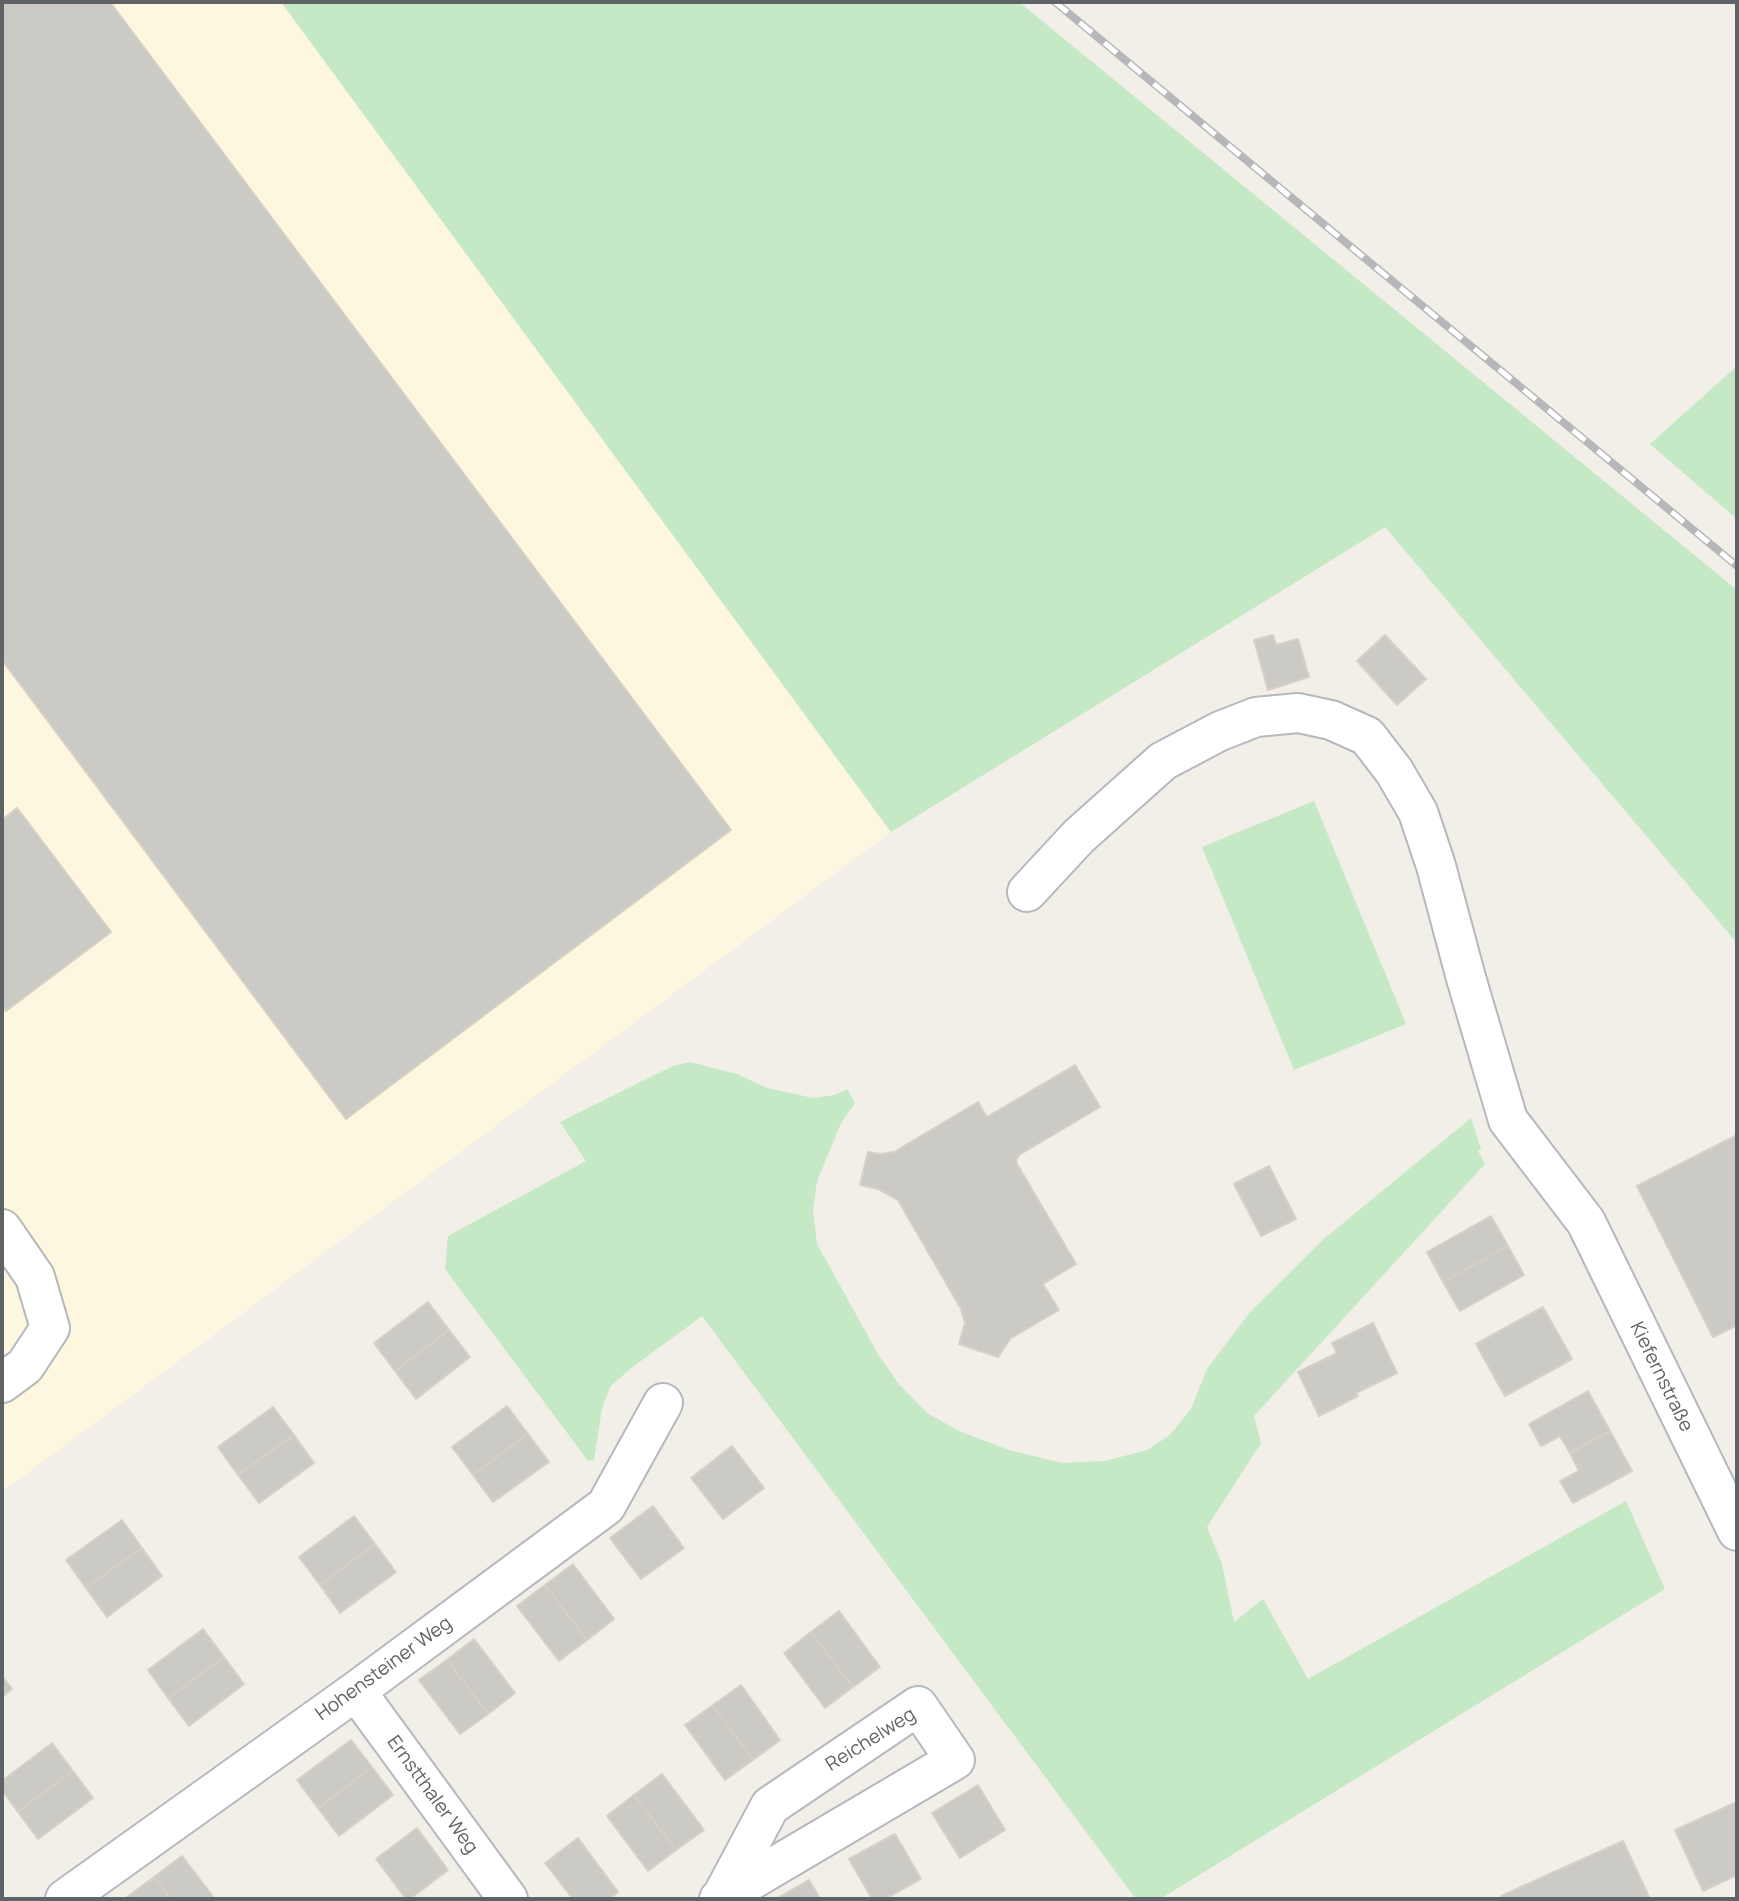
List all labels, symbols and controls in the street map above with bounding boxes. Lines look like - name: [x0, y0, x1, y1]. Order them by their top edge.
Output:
- street label: Kiefernstraße: [1625, 1318, 1697, 1436]
- street label: Hohensteiner Weg: [312, 1612, 456, 1726]
- street label: Reichelweg: [822, 1703, 920, 1777]
- street label: Ernstthaler Weg: [382, 1732, 482, 1858]

